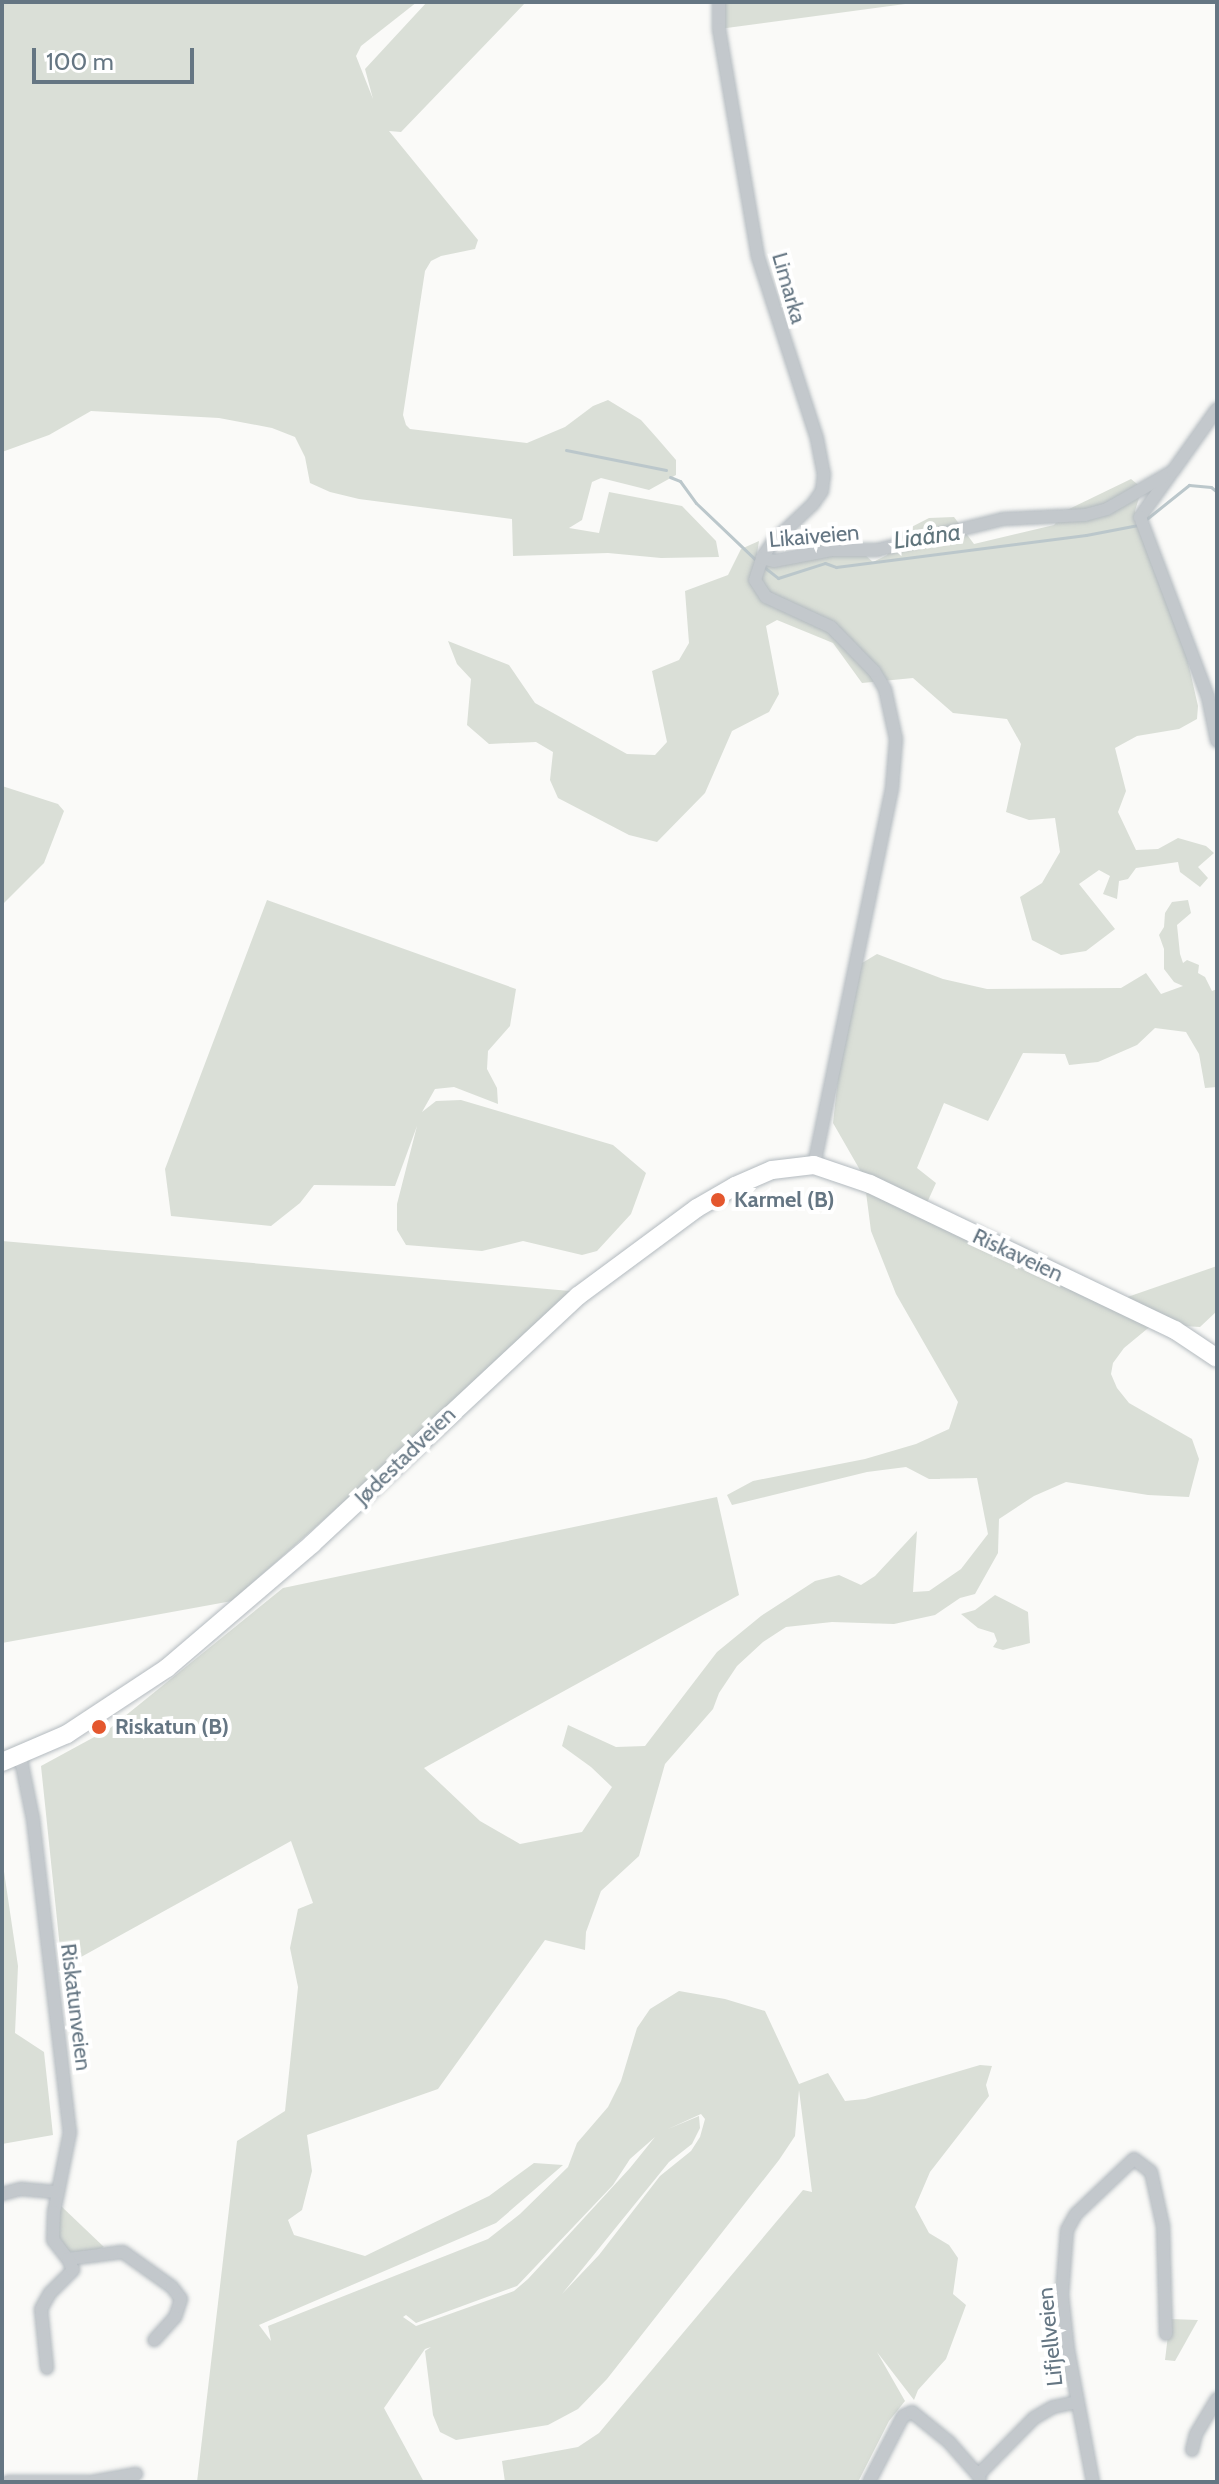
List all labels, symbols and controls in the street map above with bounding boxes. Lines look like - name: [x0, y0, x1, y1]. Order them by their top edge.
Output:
- scale bar: [36, 32, 198, 82]
- text: 100 m: [46, 47, 114, 76]
- street label: Limarka: [766, 249, 812, 327]
- water label: Liaåna: [892, 517, 962, 555]
- street label: Likaiveien: [768, 519, 860, 553]
- place label: Karmel (B): [734, 1187, 835, 1213]
- marker: Karmel (B): [709, 1191, 727, 1209]
- street label: Riskaveien: [969, 1223, 1067, 1287]
- street label: Jødestadveien: [349, 1401, 461, 1511]
- place label: Riskatun (B): [115, 1714, 229, 1740]
- marker: Riskatun (B): [90, 1718, 108, 1736]
- street label: Riskatunveien: [55, 1942, 97, 2072]
- street label: Lifjellveien: [1032, 2286, 1068, 2388]

